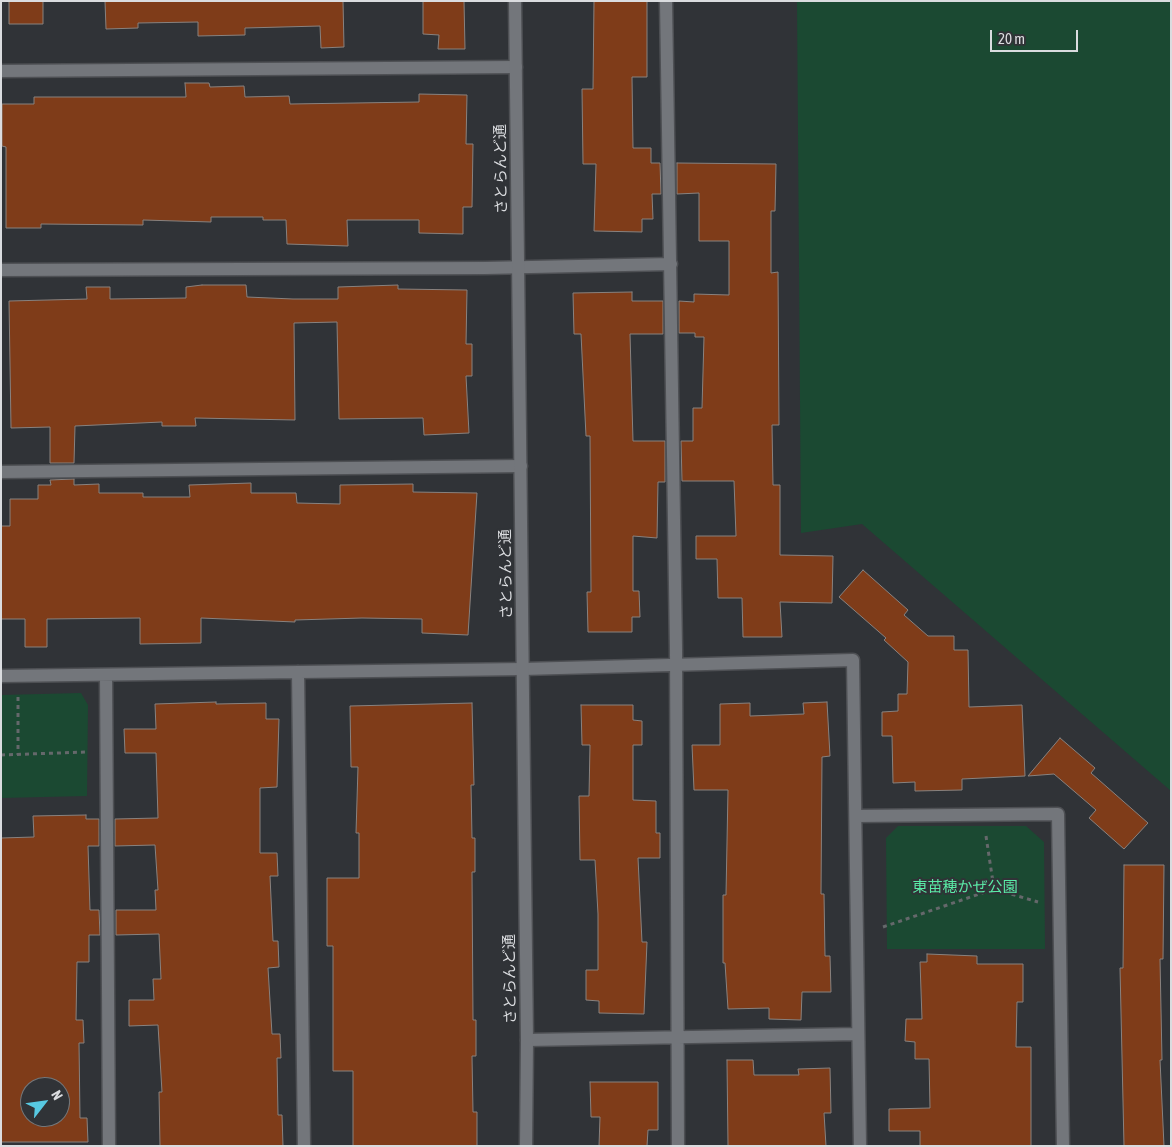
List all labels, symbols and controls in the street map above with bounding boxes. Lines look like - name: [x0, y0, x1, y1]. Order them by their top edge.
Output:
- scale bar: [992, 20, 1080, 52]
- text: 20 m: [998, 30, 1025, 47]
- street label: さとらんど通: [491, 124, 511, 214]
- street label: さとらんど通: [496, 529, 516, 619]
- park label: 東苗穂かぜ公園: [913, 878, 1017, 896]
- street label: さとらんど通: [500, 934, 520, 1024]
- north arrow: [20, 1077, 70, 1127]
- text: N: [48, 1087, 66, 1103]

